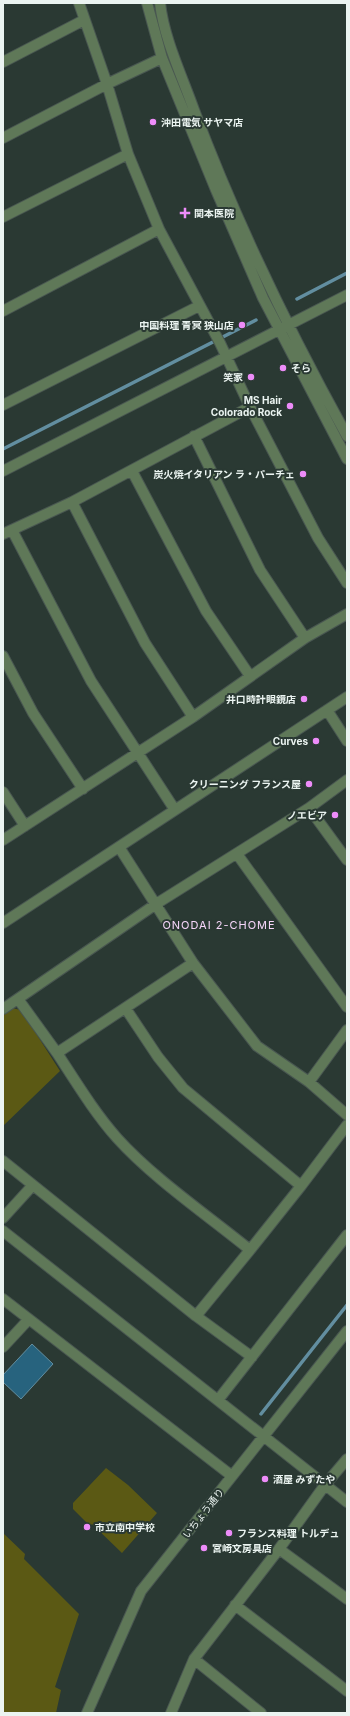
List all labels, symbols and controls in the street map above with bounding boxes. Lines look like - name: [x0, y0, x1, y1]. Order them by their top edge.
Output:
- place label: 沖田電気 サヤマ店: [161, 116, 243, 128]
- marker: 沖田電気 サヤマ店: [148, 117, 158, 127]
- marker: 関本医院: [179, 207, 191, 219]
- place label: 関本医院: [194, 207, 234, 219]
- place label: 中国料理 青冥 狭山店: [139, 319, 234, 331]
- marker: 中国料理 青冥 狭山店: [237, 320, 247, 330]
- place label: そら: [291, 362, 311, 374]
- marker: そら: [278, 363, 288, 373]
- place label: 笑家: [223, 371, 243, 383]
- marker: 笑家: [246, 372, 256, 382]
- place label: MS Hair Colorado Rock: [211, 394, 282, 418]
- marker: MS Hair Colorado Rock: [285, 401, 295, 411]
- place label: 炭火焼イタリアン ラ・パーチェ: [153, 468, 295, 480]
- marker: 炭火焼イタリアン ラ・パーチェ: [298, 469, 308, 479]
- place label: 井口時計眼鏡店: [226, 693, 296, 705]
- marker: 井口時計眼鏡店: [299, 694, 309, 704]
- place label: Curves: [273, 735, 308, 747]
- marker: Curves: [311, 736, 321, 746]
- place label: クリーニング フランス屋: [189, 778, 301, 790]
- marker: クリーニング フランス屋: [304, 779, 314, 789]
- place label: ノエビア: [287, 809, 327, 821]
- marker: ノエビア: [330, 810, 340, 820]
- district label: ONODAI 2-CHOME: [162, 918, 276, 932]
- place label: 酒屋 みずたや: [273, 1473, 335, 1485]
- marker: 酒屋 みずたや: [260, 1474, 270, 1484]
- street label: いちょう通り: [180, 1486, 226, 1540]
- place label: 市立南中学校: [95, 1521, 155, 1533]
- marker: 市立南中学校: [82, 1522, 92, 1532]
- place label: フランス料理 トルデュ: [237, 1527, 339, 1539]
- marker: フランス料理 トルデュ: [224, 1528, 234, 1538]
- place label: 宮崎文房具店: [212, 1542, 272, 1554]
- marker: 宮崎文房具店: [199, 1543, 209, 1553]

